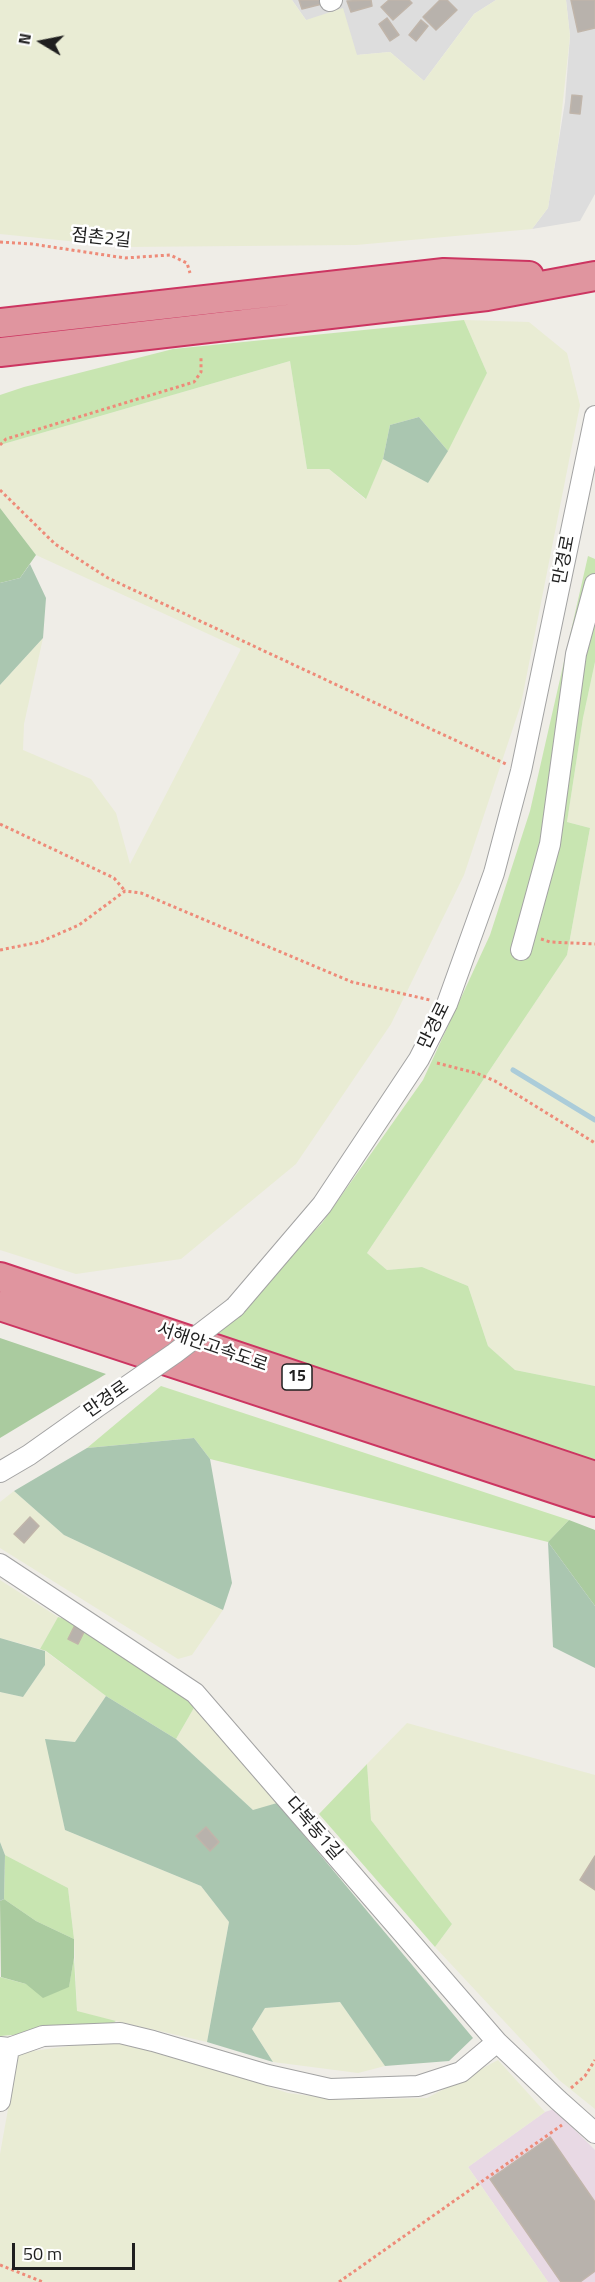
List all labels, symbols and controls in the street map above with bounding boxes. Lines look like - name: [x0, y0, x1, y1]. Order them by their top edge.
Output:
- north arrow: [12, 12, 72, 72]
- text: N: [11, 31, 37, 46]
- street label: 점촌2길: [70, 225, 132, 253]
- street label: 만경로: [550, 534, 580, 586]
- street label: 만경로: [414, 999, 456, 1053]
- street label: 서해안고속도로: [154, 1319, 270, 1377]
- road number: 15: [282, 1364, 312, 1390]
- street label: 만경로: [80, 1377, 134, 1423]
- street label: 다복동1길: [280, 1793, 346, 1865]
- scale bar: [15, 2231, 138, 2269]
- text: 50 m: [23, 2240, 62, 2267]

